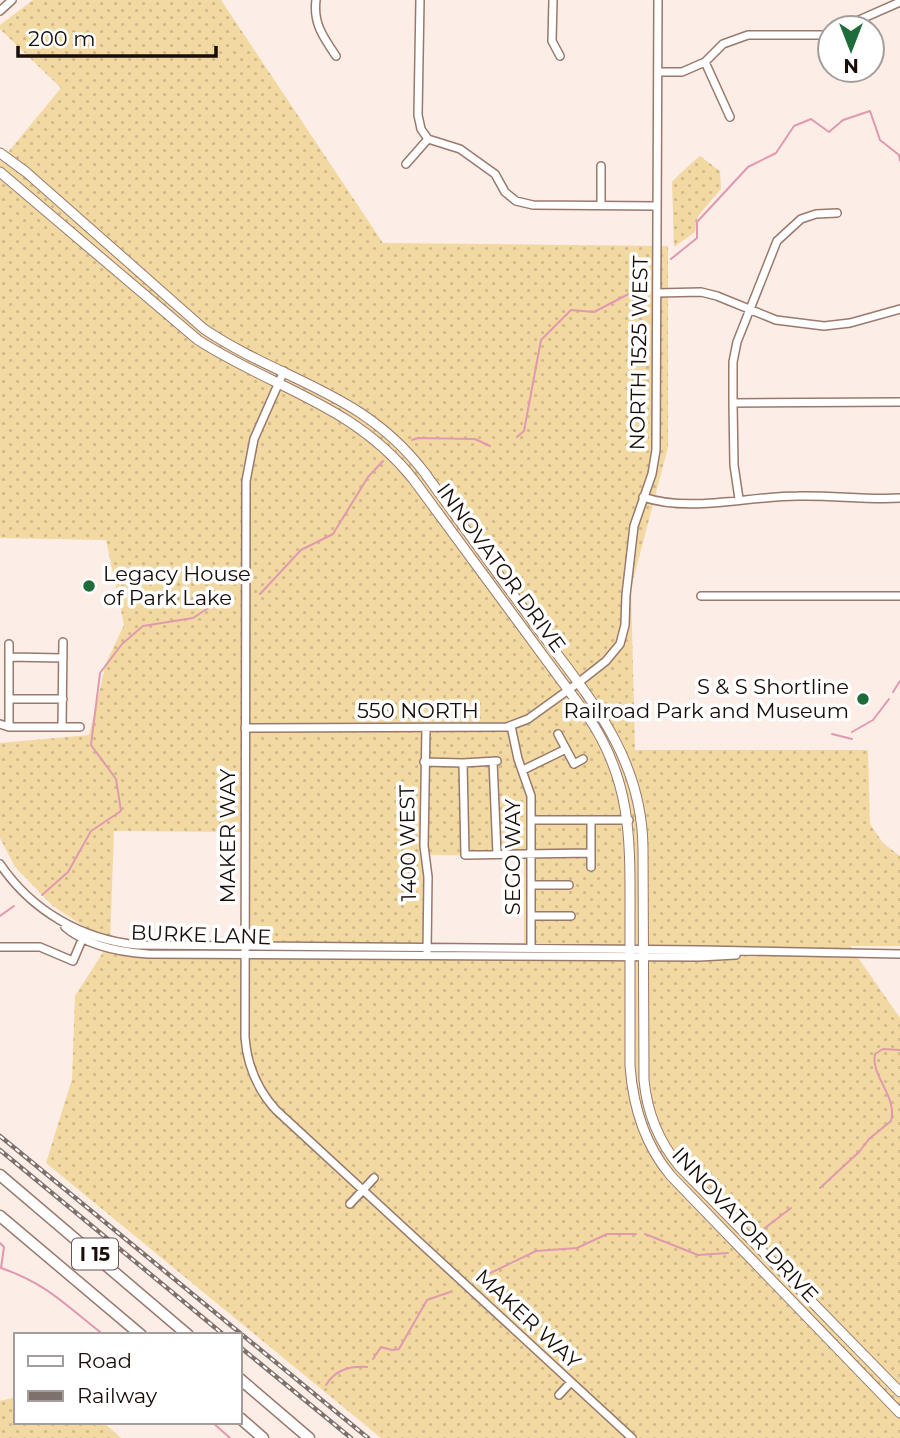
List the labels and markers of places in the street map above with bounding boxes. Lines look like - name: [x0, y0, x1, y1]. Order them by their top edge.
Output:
- place label: Legacy House of Park Lake: [103, 561, 251, 610]
- marker: Legacy House of Park Lake: [81, 578, 97, 594]
- place label: S & S Shortline Railroad Park and Museum: [564, 674, 849, 723]
- marker: S & S Shortline Railroad Park and Museum: [855, 691, 871, 707]

